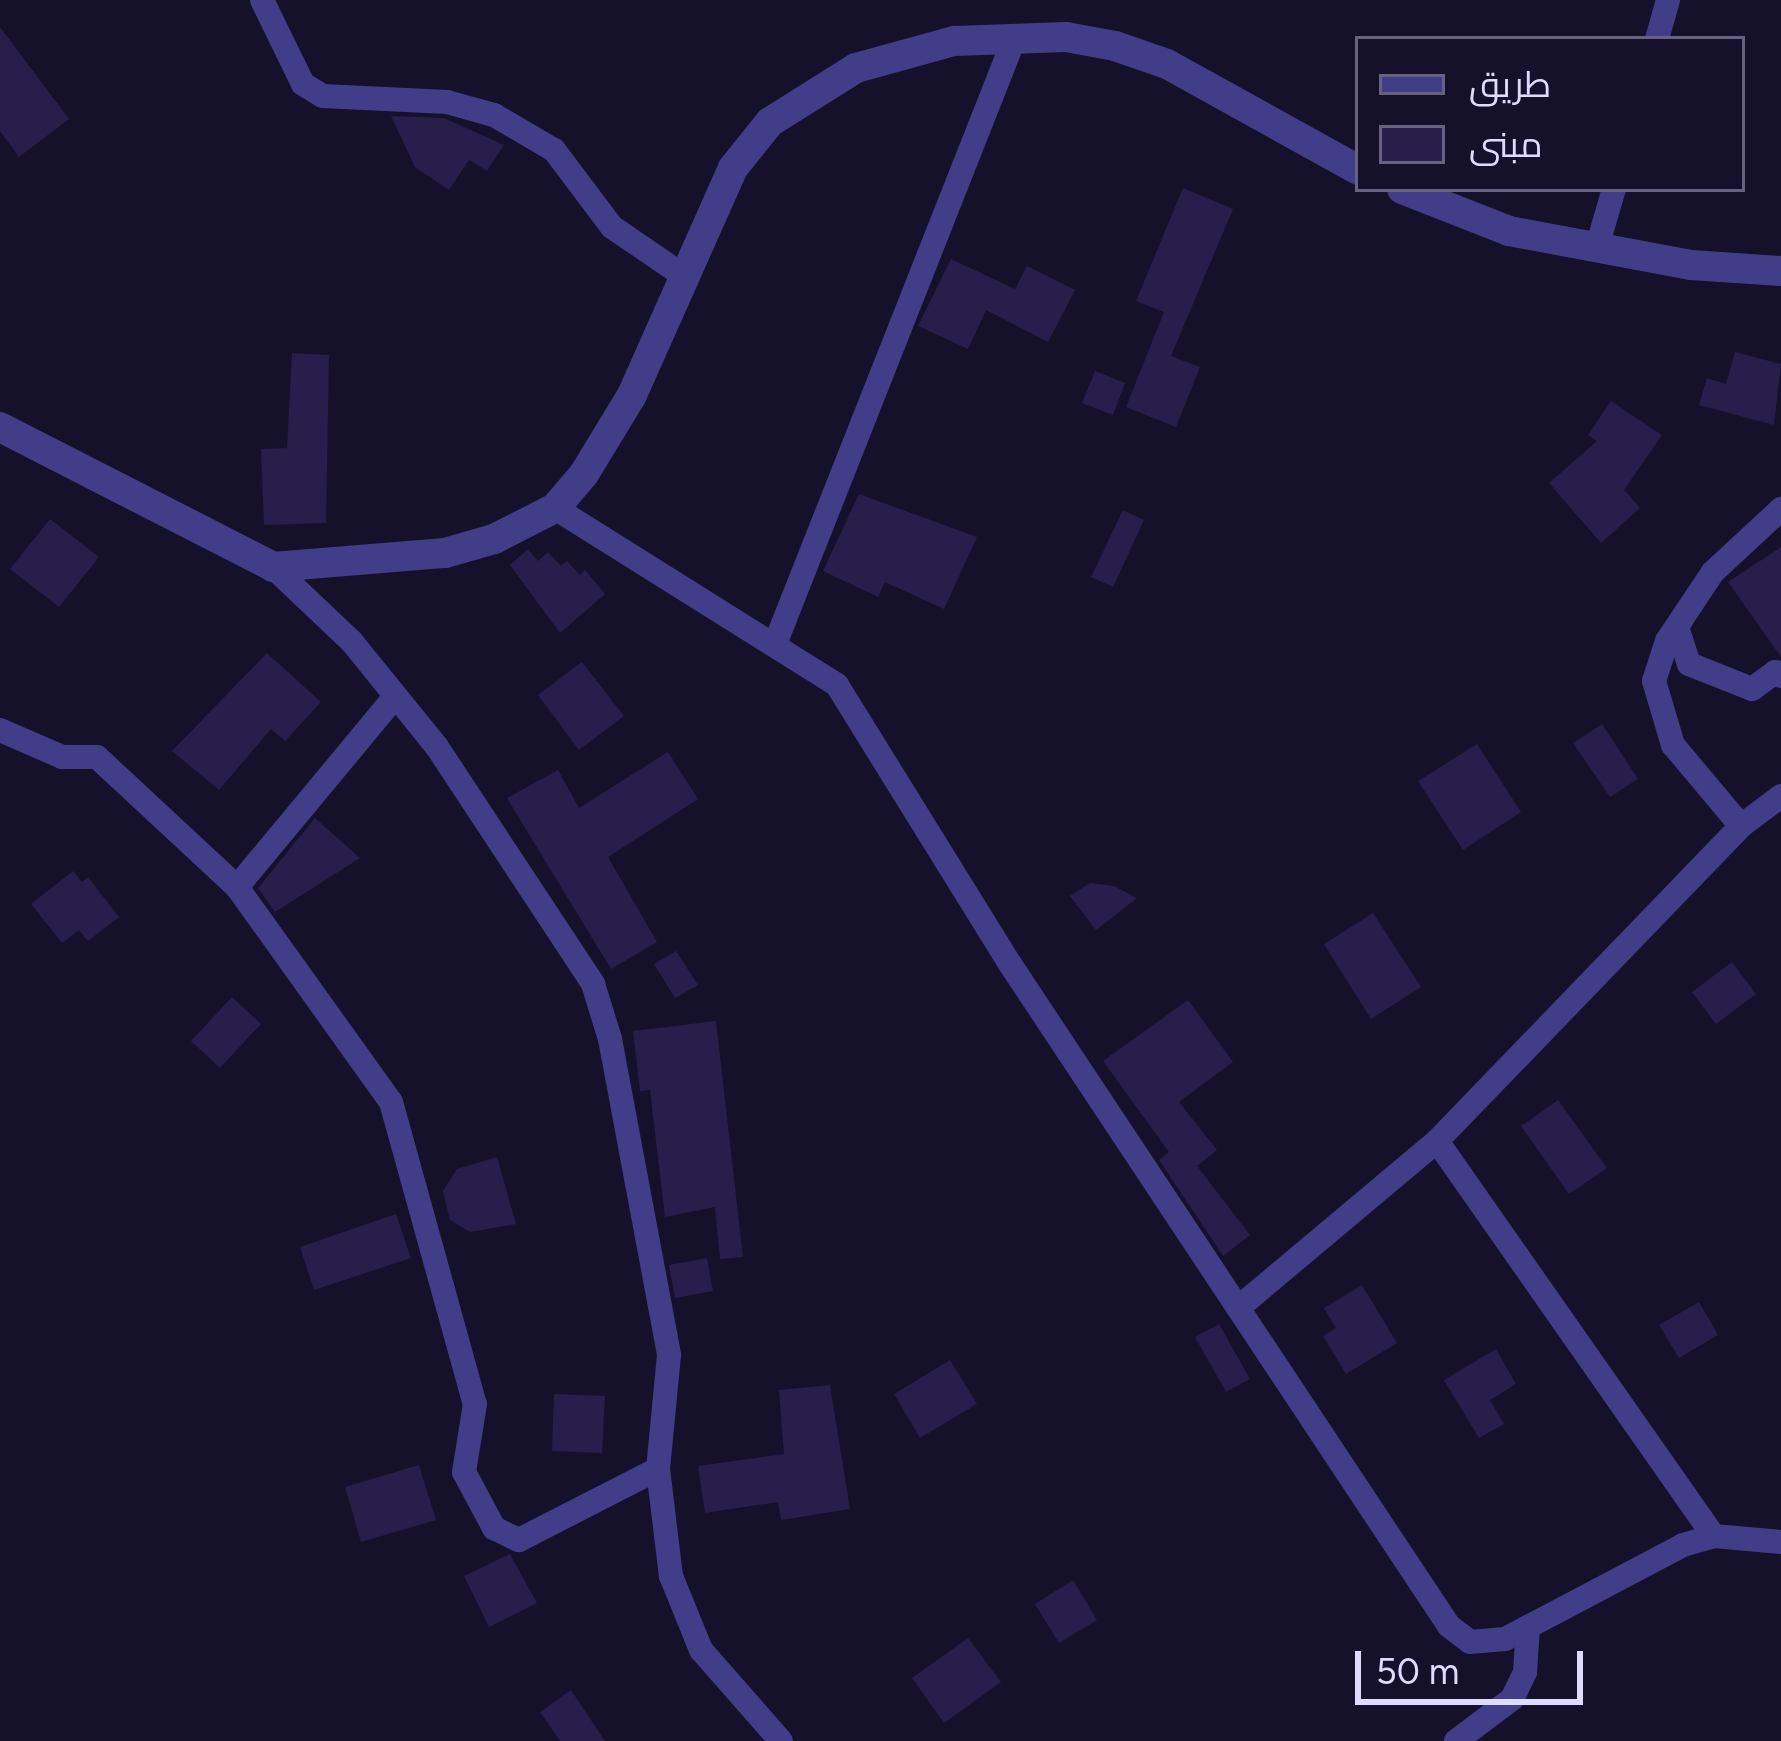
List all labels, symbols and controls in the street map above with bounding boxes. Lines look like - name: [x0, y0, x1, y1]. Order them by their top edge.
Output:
- legend: [1355, 36, 1745, 192]
- text: طريق: [1469, 63, 1551, 106]
- text: مبنى: [1469, 123, 1543, 166]
- scale bar: [1361, 1627, 1589, 1701]
- text: 50 m: [1376, 1650, 1459, 1693]

